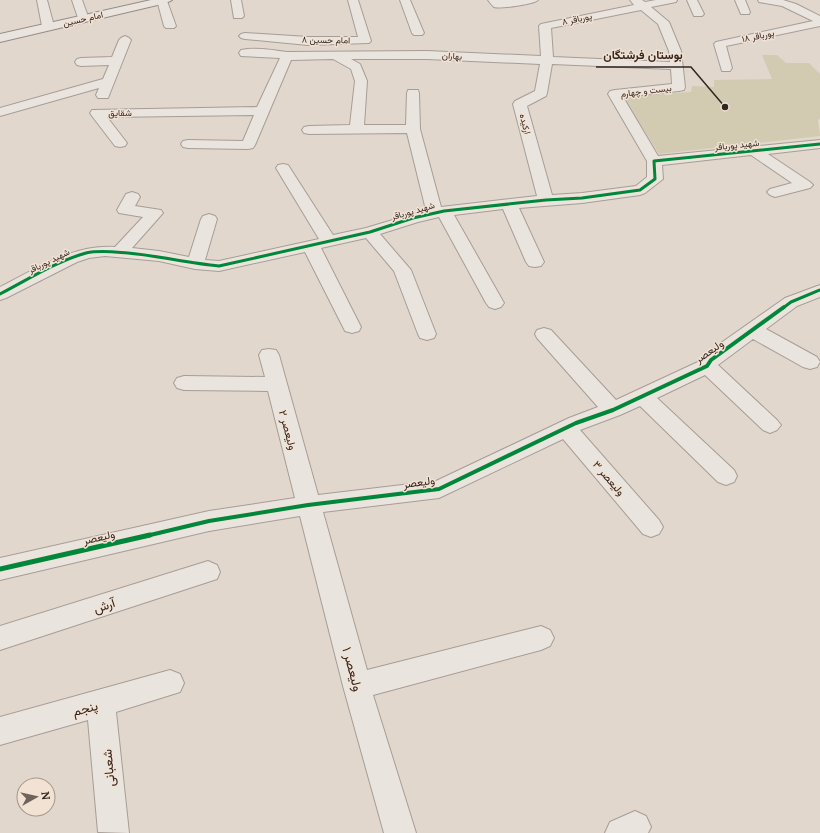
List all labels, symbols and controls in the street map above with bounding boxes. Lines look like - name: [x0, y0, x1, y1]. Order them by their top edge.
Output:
- street label: امام حسین: [62, 9, 104, 29]
- street label: پورباقر ۸: [561, 10, 593, 28]
- street label: پورباقر ۱۸: [741, 27, 775, 45]
- street label: امام حسین ۸: [302, 34, 350, 46]
- callout: بوستان فرشتگان: [596, 43, 691, 67]
- text: بوستان فرشتگان: [603, 47, 683, 63]
- street label: بهاران: [442, 49, 463, 63]
- street label: بیست و چهارم: [620, 82, 672, 100]
- street label: شقایق: [108, 107, 132, 118]
- street label: ارکیده: [517, 113, 533, 135]
- street label: شهید پورباقر: [713, 137, 760, 153]
- street label: شهید پورباقر: [389, 199, 436, 223]
- street label: شهید پورباقر: [25, 246, 72, 277]
- street label: ولیعصر: [691, 336, 726, 367]
- street label: ولیعصر ۲: [276, 409, 300, 452]
- street label: ولیعصر ۳: [590, 457, 628, 499]
- street label: ولیعصر: [401, 473, 436, 491]
- street label: ولیعصر: [81, 527, 116, 548]
- street label: آرش: [91, 594, 118, 617]
- street label: ولیعصر ۱: [338, 645, 367, 693]
- street label: پنجم: [71, 697, 100, 721]
- street label: شعبانی: [98, 748, 119, 788]
- north arrow: [16, 777, 56, 817]
- text: N: [38, 790, 53, 801]

